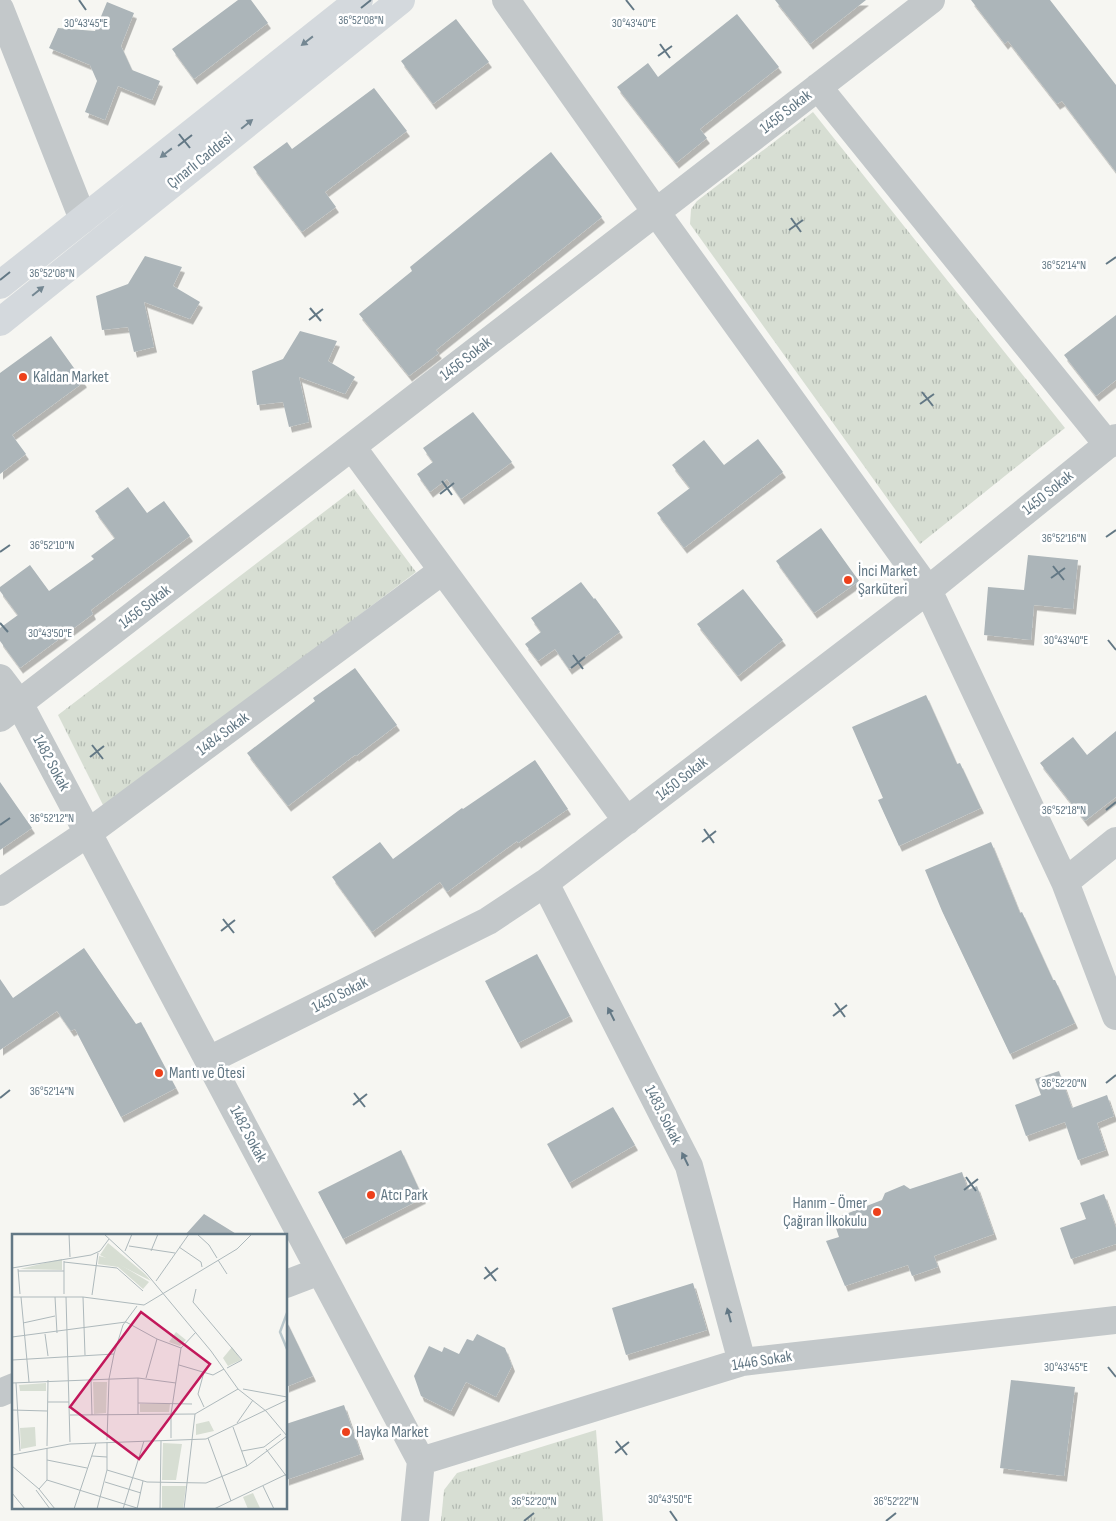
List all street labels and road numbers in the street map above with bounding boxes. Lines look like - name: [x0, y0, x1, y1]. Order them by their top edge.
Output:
- street label: 1456 Sokak: [756, 86, 816, 138]
- street label: Çınarlı Caddesi: [163, 129, 237, 193]
- street label: 1456 Sokak: [436, 333, 496, 385]
- street label: 1450 Sokak: [1019, 467, 1077, 519]
- street label: 1456 Sokak: [115, 581, 175, 633]
- street label: 1484 Sokak: [193, 708, 253, 760]
- street label: 1482 Sokak: [28, 732, 74, 794]
- street label: 1450 Sokak: [652, 753, 712, 805]
- street label: 1450 Sokak: [309, 973, 371, 1017]
- street label: 1483. Sokak: [640, 1082, 686, 1148]
- street label: 1482 Sokak: [225, 1103, 271, 1165]
- street label: 1446 Sokak: [731, 1347, 793, 1375]

